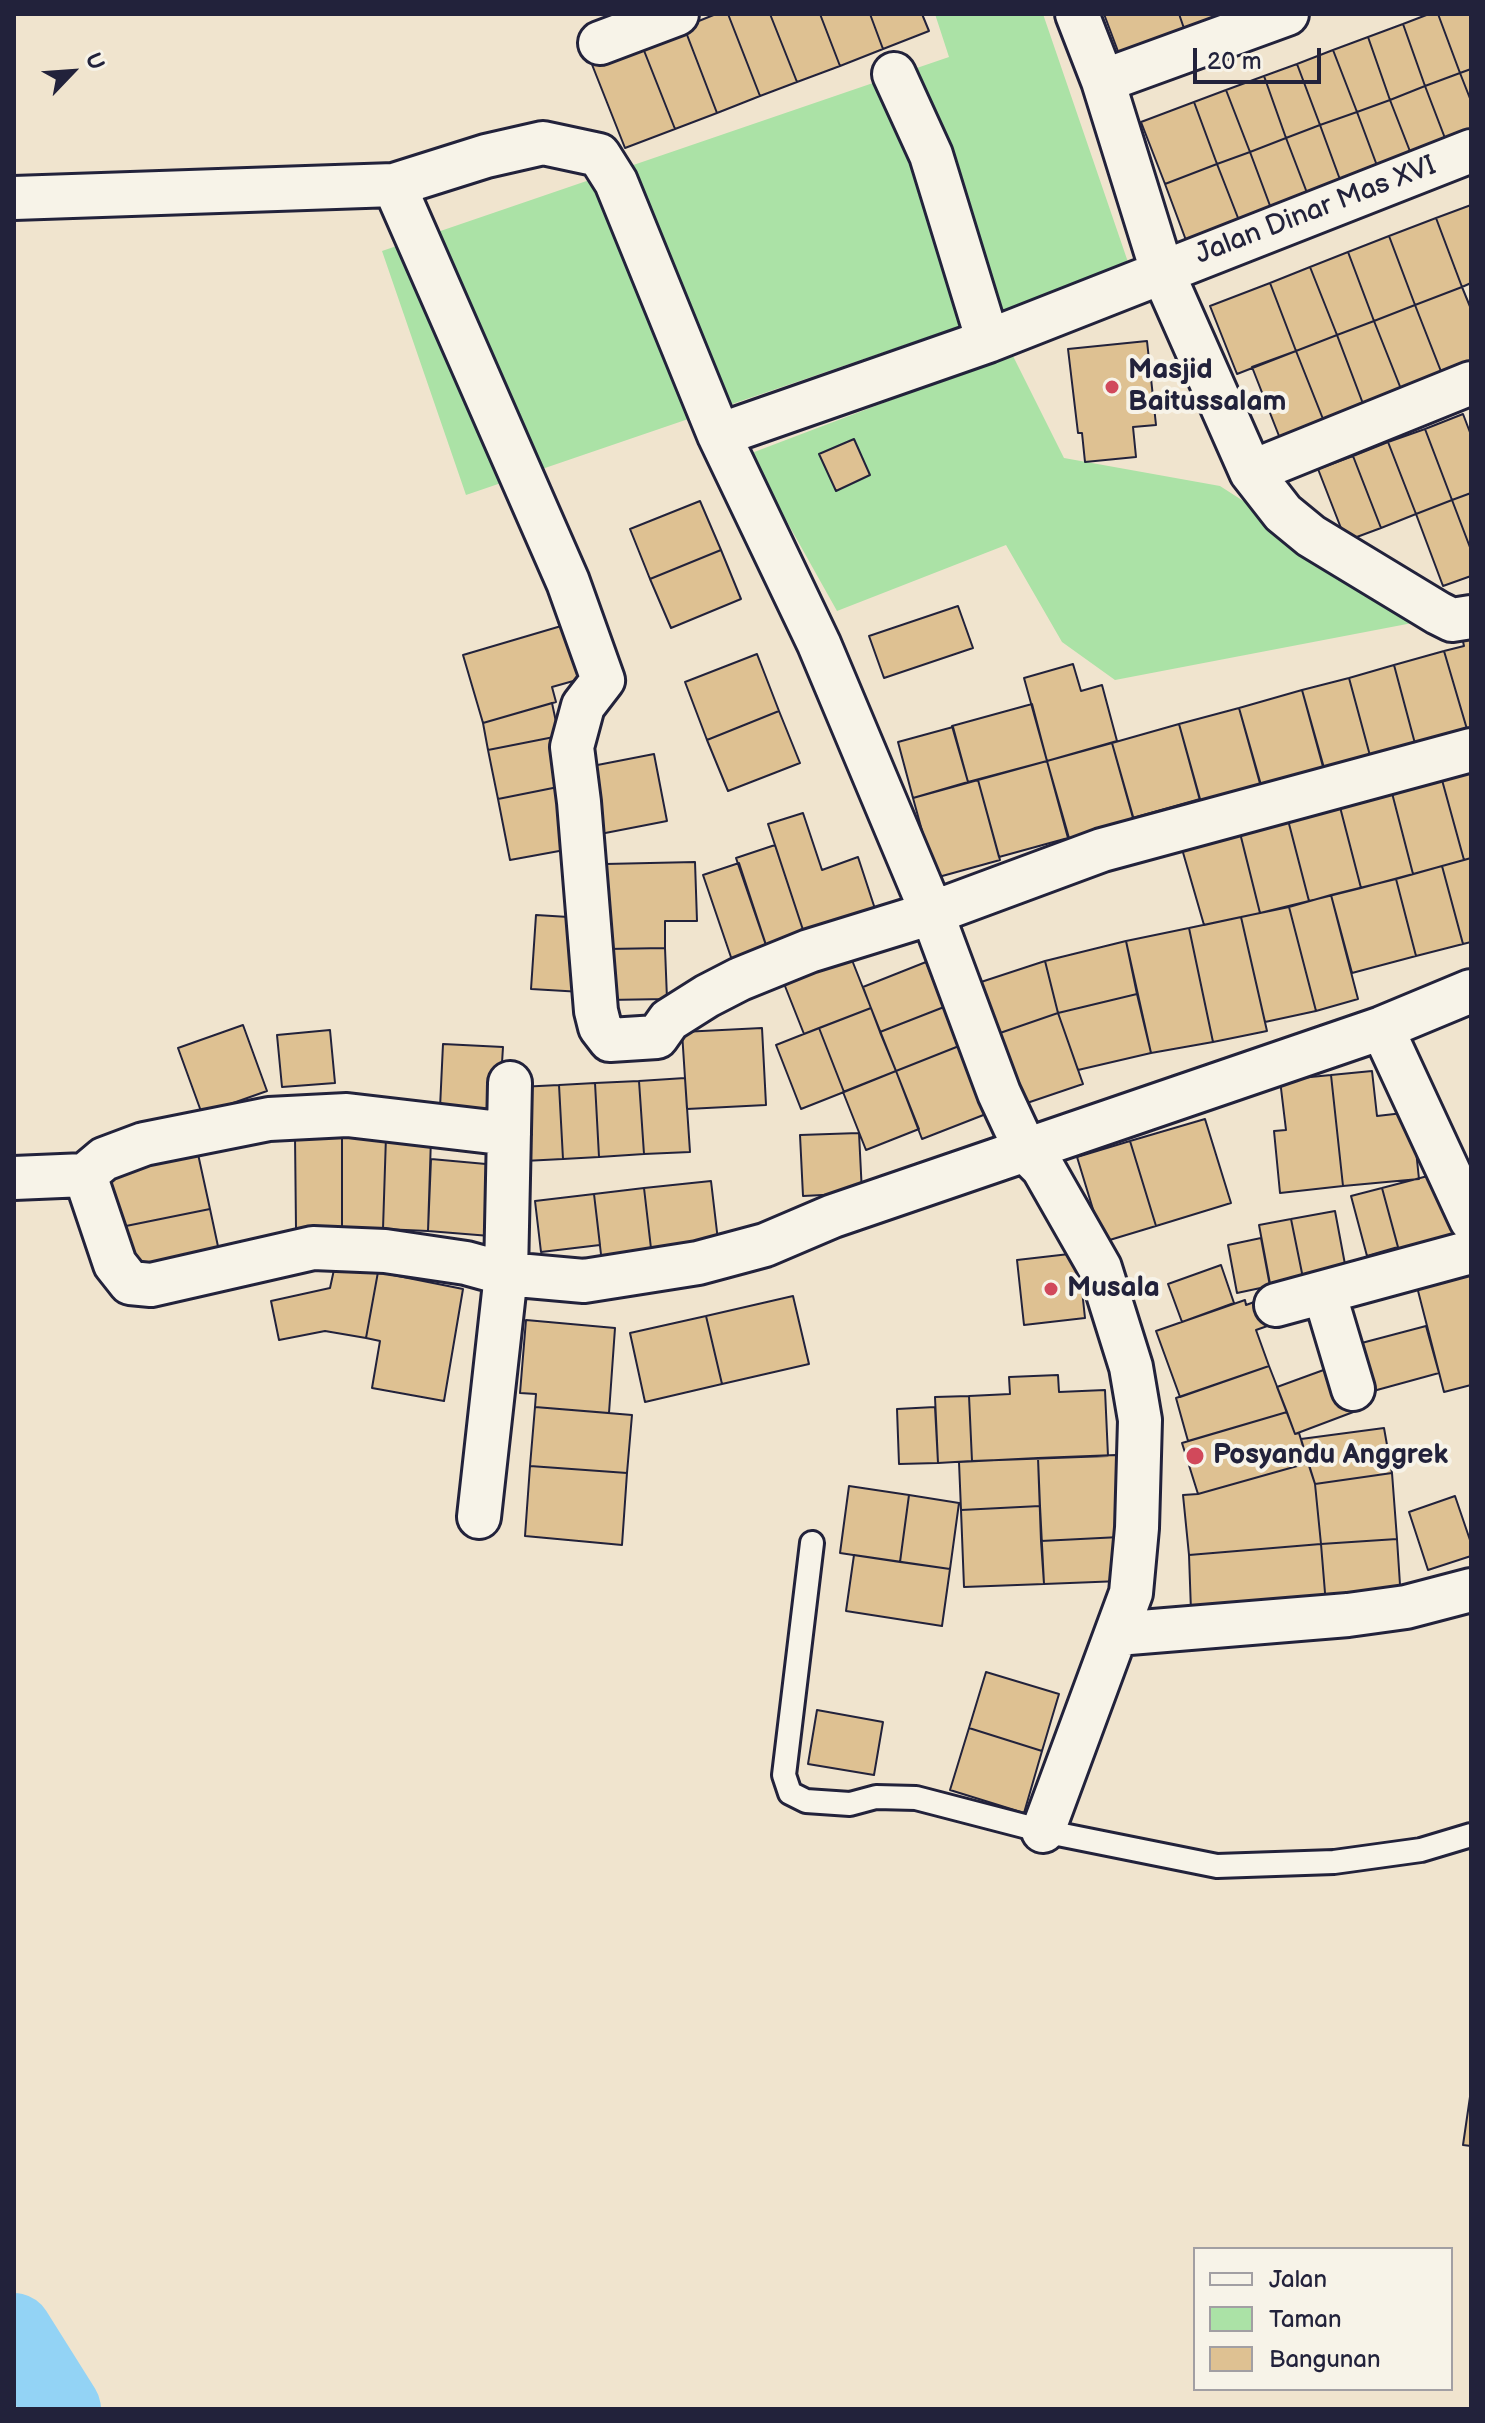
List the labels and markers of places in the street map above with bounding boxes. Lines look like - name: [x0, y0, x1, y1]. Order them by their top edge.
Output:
- place label: Masjid Baitussalam: [1128, 354, 1286, 420]
- marker: Masjid Baitussalam: [1103, 378, 1121, 396]
- place label: Musala: [1067, 1272, 1160, 1306]
- marker: Musala: [1042, 1280, 1060, 1298]
- place label: Posyandu Anggrek: [1213, 1439, 1448, 1473]
- marker: Posyandu Anggrek: [1184, 1445, 1206, 1467]

